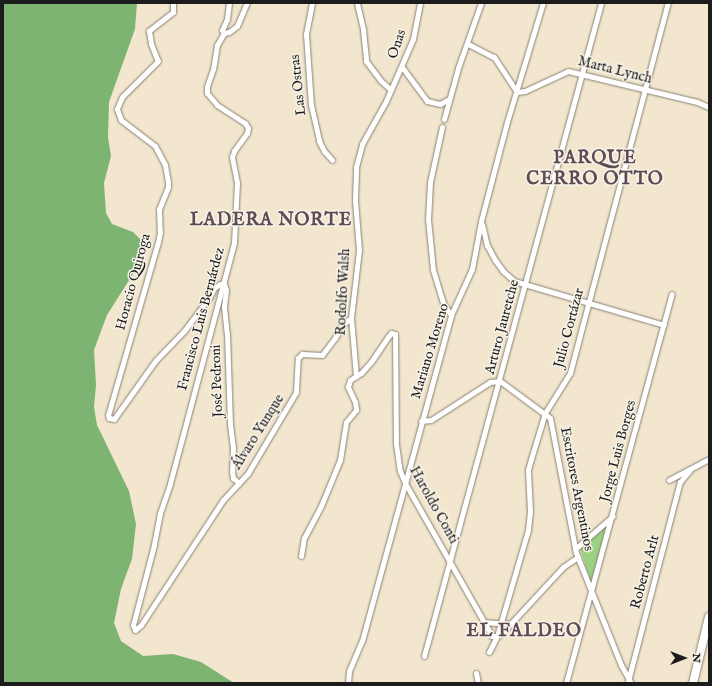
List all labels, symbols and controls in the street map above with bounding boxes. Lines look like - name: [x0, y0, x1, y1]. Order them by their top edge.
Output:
- street label: Onas: [384, 27, 410, 61]
- street label: Marta Lynch: [576, 53, 654, 87]
- street label: Las Ostras: [286, 54, 310, 116]
- district label: PARQUE CERRO OTTO: [526, 149, 664, 192]
- district label: LADERA NORTE: [190, 210, 352, 232]
- street label: Horacio Quiroga: [112, 232, 154, 332]
- street label: Francisco Luis Bernárdez: [174, 246, 228, 392]
- street label: Rodolfo Walsh: [332, 248, 354, 336]
- street label: Arturo Jauretche: [481, 278, 523, 376]
- street label: Julio Cortázar: [550, 286, 588, 370]
- street label: Mariano Moreno: [407, 301, 453, 401]
- street label: José Pedroni: [207, 344, 227, 418]
- street label: Álvaro Yunque: [228, 391, 288, 473]
- street label: Jorge Luis Borges: [596, 398, 640, 504]
- street label: Escritores Argentinos: [557, 426, 597, 552]
- street label: Haroldo Conti: [406, 463, 462, 547]
- street label: Roberto Arlt: [627, 533, 663, 611]
- district label: EL FALDEO: [466, 621, 582, 643]
- north arrow: [664, 638, 704, 678]
- text: N: [689, 653, 703, 663]

